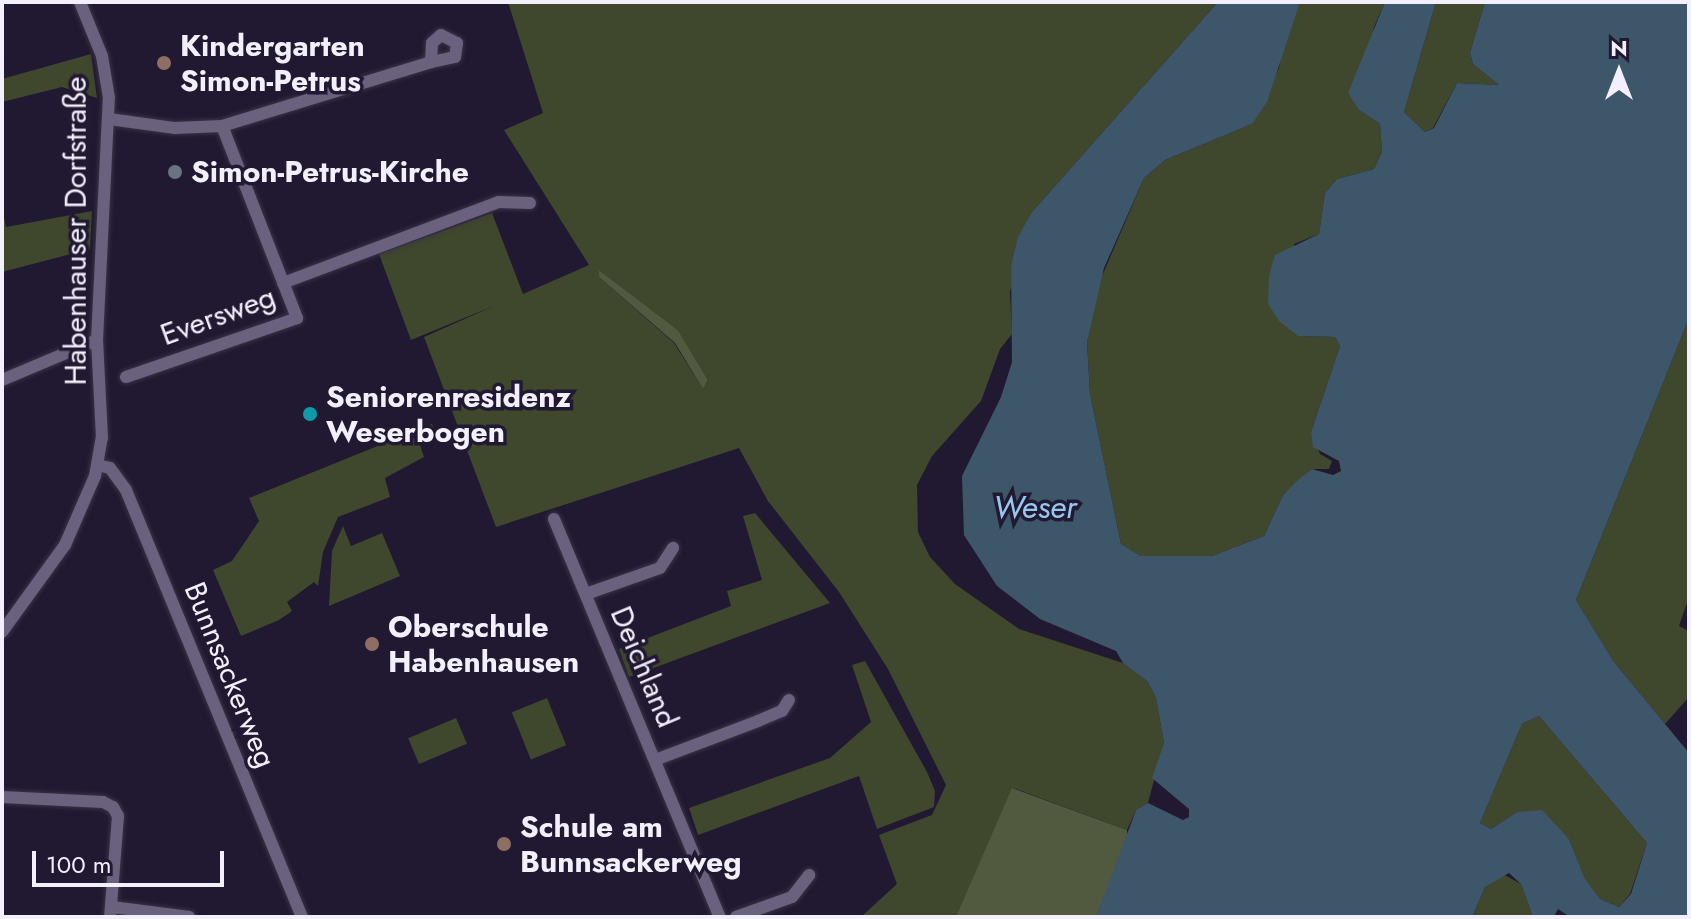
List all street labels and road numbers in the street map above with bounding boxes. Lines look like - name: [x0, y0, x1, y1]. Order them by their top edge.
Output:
- street label: Habenhauser Dorfstraße: [58, 77, 94, 385]
- street label: Eversweg: [156, 279, 280, 353]
- street label: Bunnsackerweg: [176, 577, 284, 773]
- street label: Deichland: [602, 601, 686, 733]

